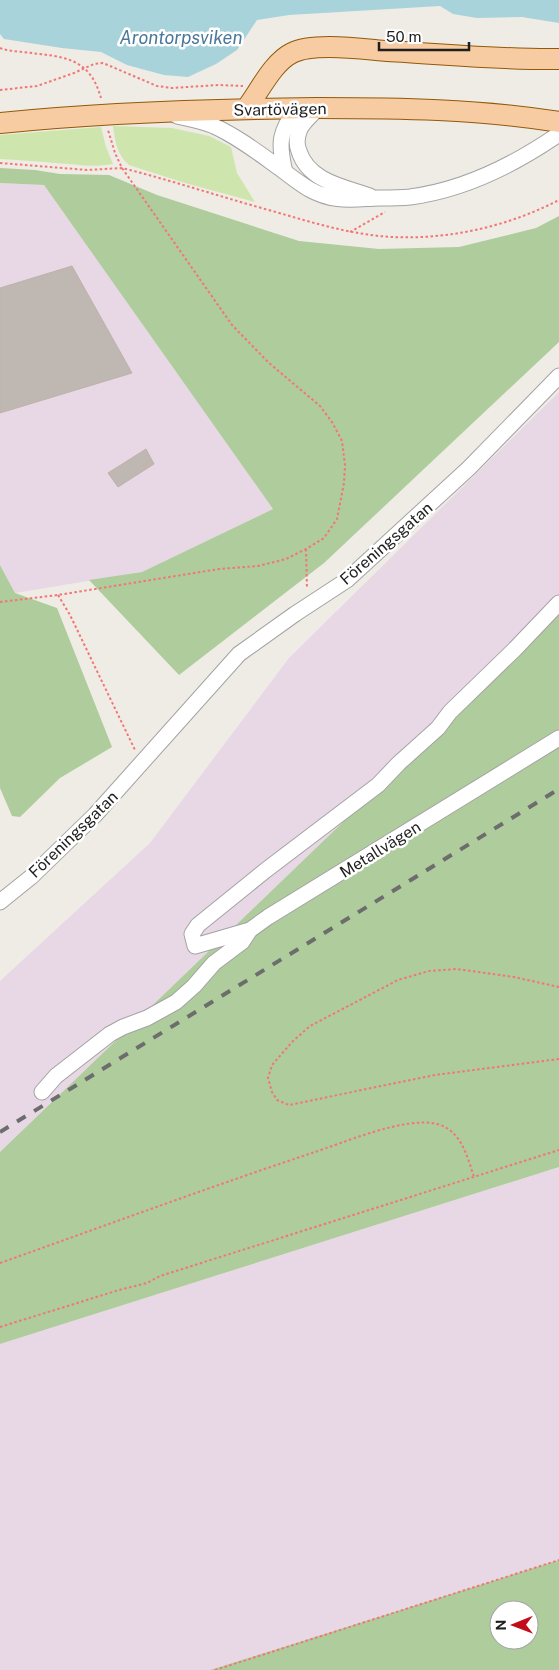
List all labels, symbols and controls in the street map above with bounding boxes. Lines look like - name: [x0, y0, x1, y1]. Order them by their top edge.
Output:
- scale bar: [379, 20, 469, 52]
- water label: Arontorpsviken: [120, 27, 242, 48]
- text: 50 m: [386, 28, 421, 45]
- street label: Svartövägen: [233, 99, 327, 120]
- street label: Föreningsgatan: [336, 498, 436, 589]
- street label: Föreningsgatan: [25, 787, 122, 882]
- street label: Metallvägen: [336, 817, 424, 882]
- north arrow: [489, 1600, 539, 1650]
- text: N: [493, 1620, 509, 1631]

